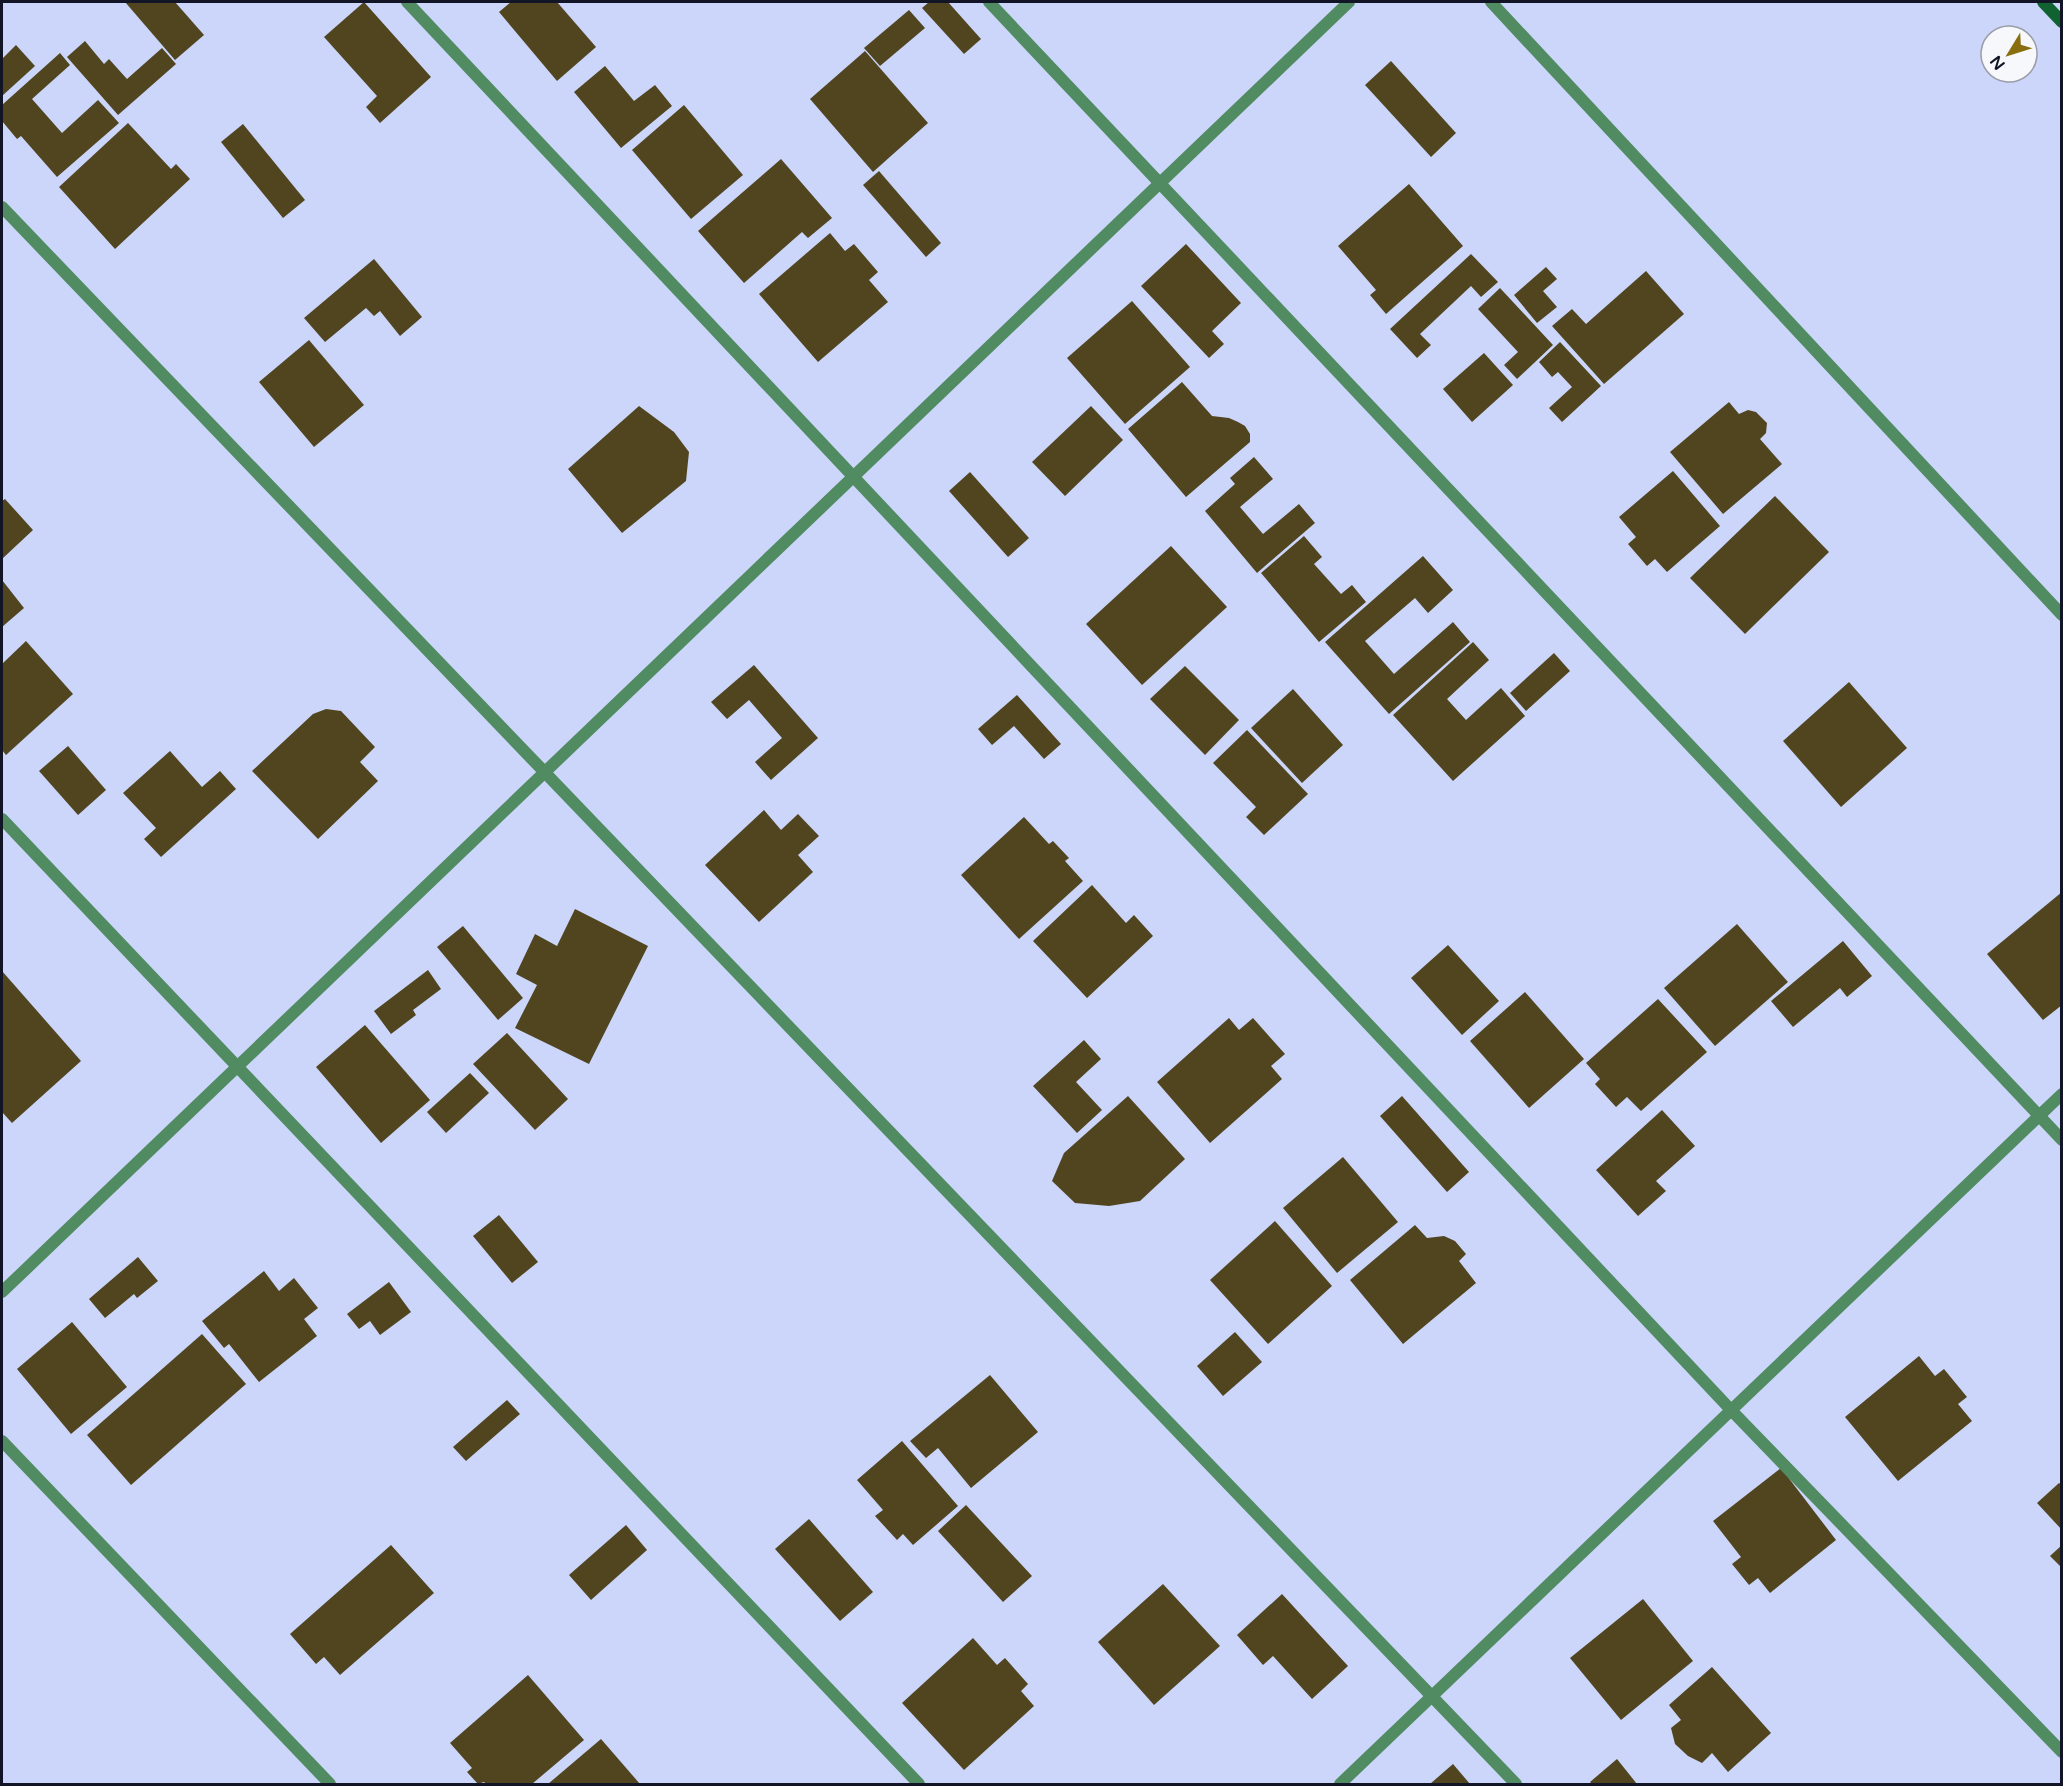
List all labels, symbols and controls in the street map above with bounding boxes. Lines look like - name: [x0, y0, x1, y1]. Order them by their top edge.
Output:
- north arrow: [1979, 24, 2039, 84]
- text: N: [1986, 51, 2010, 74]

